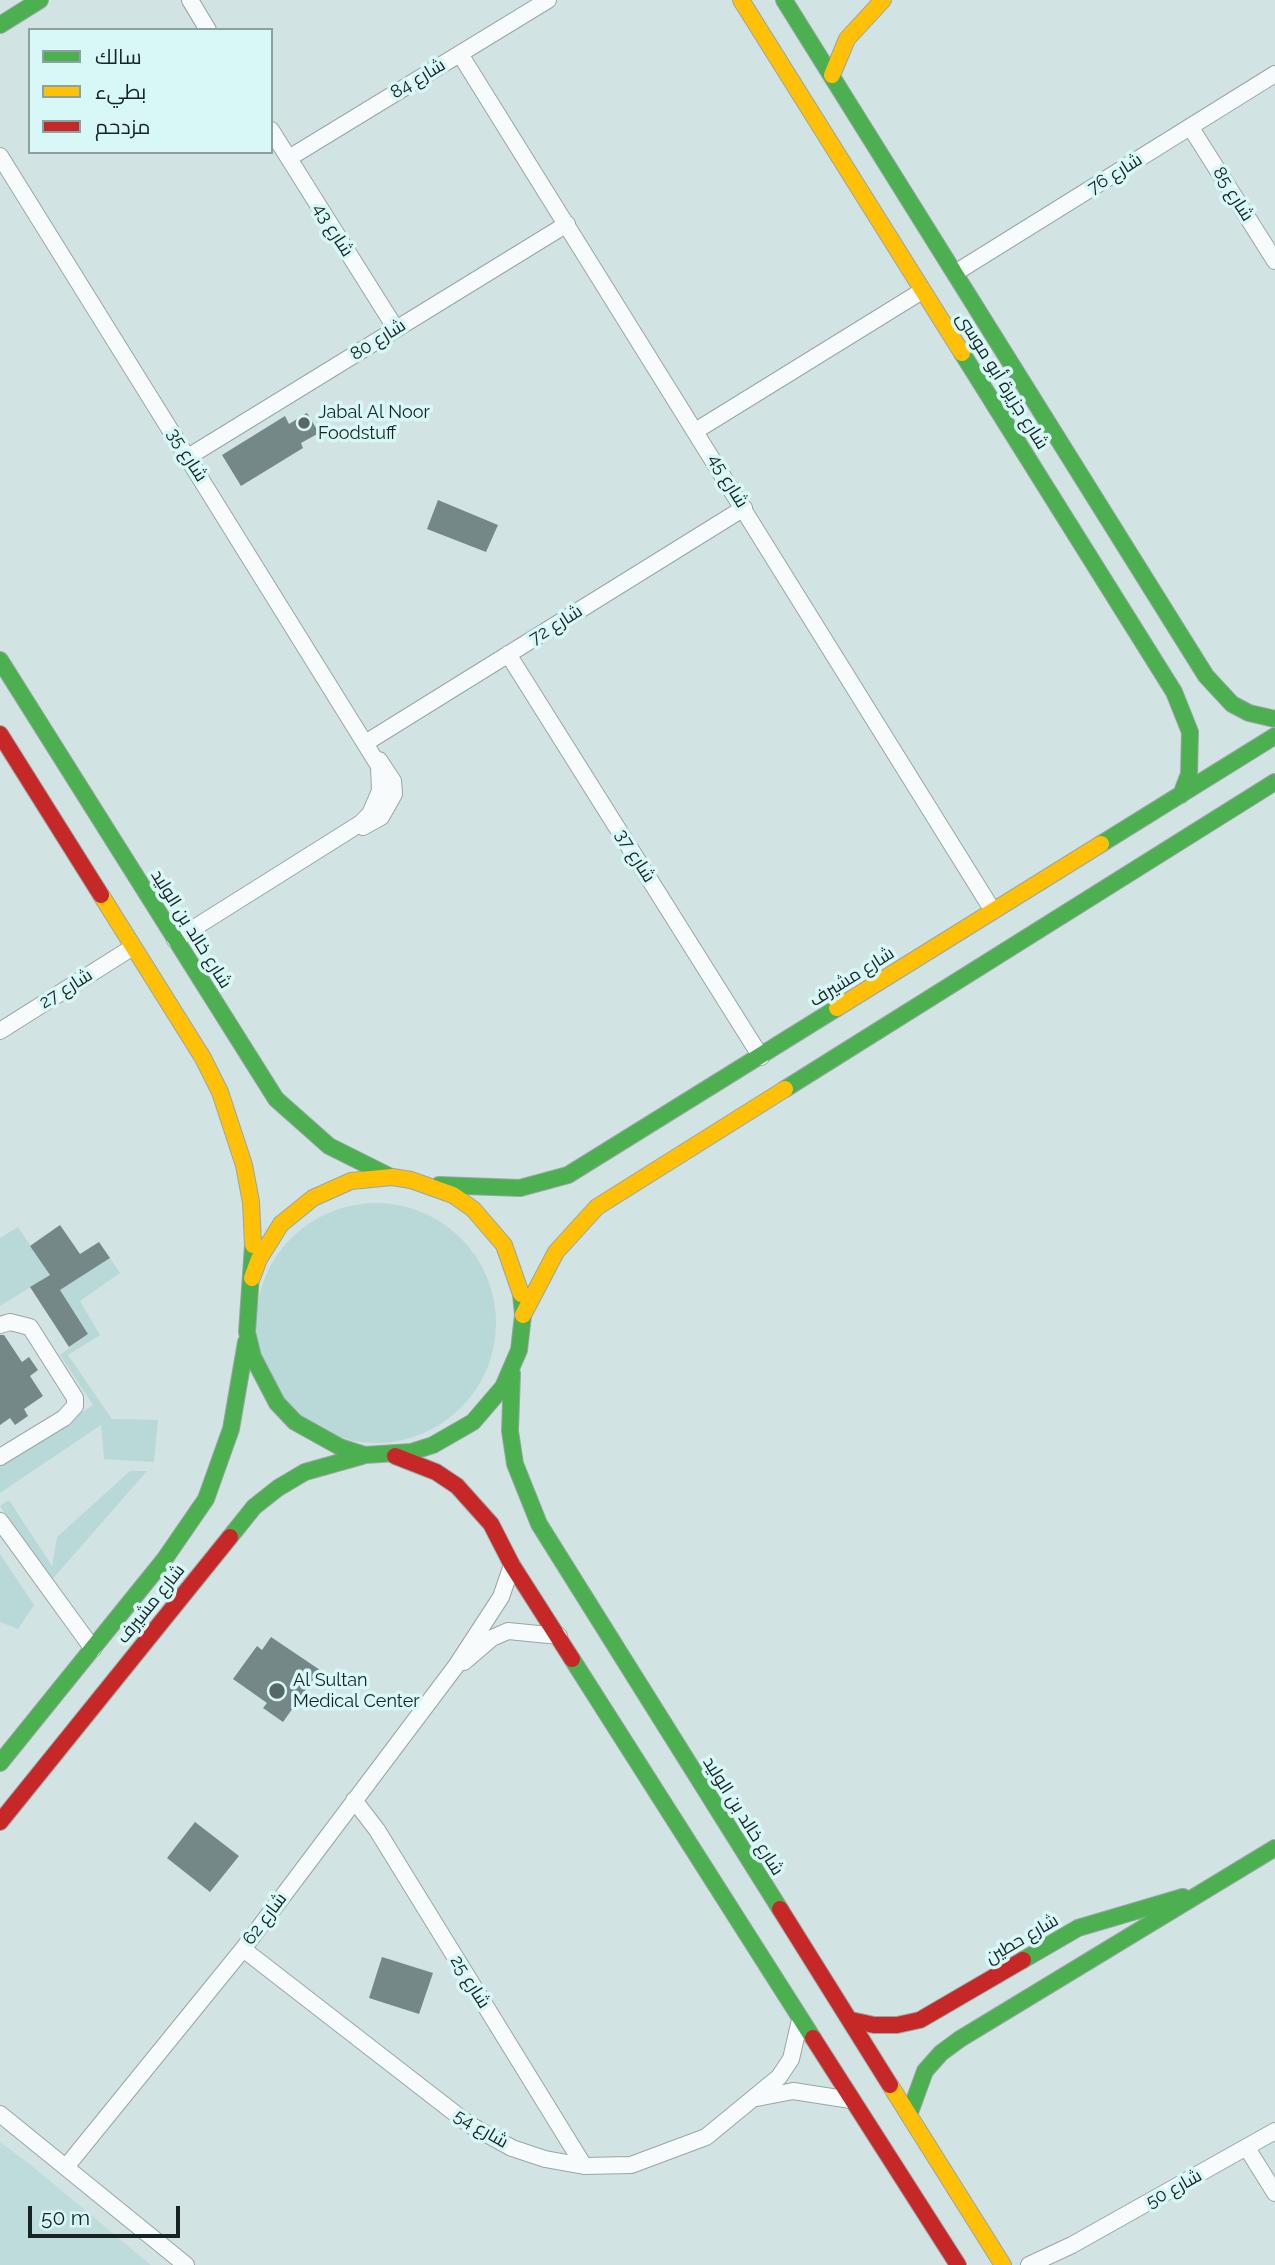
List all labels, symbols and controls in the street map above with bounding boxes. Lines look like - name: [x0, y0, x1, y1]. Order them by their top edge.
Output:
- legend: [28, 28, 273, 154]
- text: سالك: [95, 44, 142, 69]
- street label: شارع 84: [387, 54, 449, 104]
- text: بطيء: [95, 79, 146, 104]
- text: مزدحم: [95, 114, 150, 139]
- street label: شارع 76: [1084, 149, 1146, 199]
- street label: شارع 85: [1208, 163, 1258, 225]
- street label: شارع 43: [308, 199, 358, 261]
- street label: شارع جزيرة أبو موسى: [951, 309, 1053, 453]
- street label: شارع 80: [346, 315, 410, 365]
- place label: Jabal Al Noor Foodstuff: [318, 402, 430, 444]
- marker: Jabal Al Noor Foodstuff: [296, 415, 312, 431]
- street label: شارع 35: [162, 424, 212, 486]
- street label: شارع 45: [704, 450, 752, 512]
- street label: شارع 72: [525, 600, 587, 650]
- street label: شارع 37: [610, 825, 660, 887]
- street label: شارع خالد بن الوليد: [146, 866, 236, 992]
- street label: شارع مشيرف: [806, 942, 898, 1012]
- street label: شارع 27: [35, 964, 97, 1014]
- street label: شارع مشيرف: [112, 1560, 190, 1648]
- place label: Al Sultan Medical Center: [293, 1670, 420, 1712]
- marker: Al Sultan Medical Center: [267, 1681, 287, 1701]
- street label: شارع خالد بن الوليد: [698, 1753, 788, 1879]
- street label: شارع 62: [238, 1889, 292, 1949]
- street label: شارع حطين: [982, 1909, 1062, 1969]
- street label: شارع 25: [445, 1951, 495, 2013]
- street label: شارع 54: [450, 2105, 512, 2153]
- street label: شارع 50: [1142, 2165, 1206, 2213]
- scale bar: [32, 2192, 184, 2236]
- text: 50 m: [41, 2205, 90, 2230]

